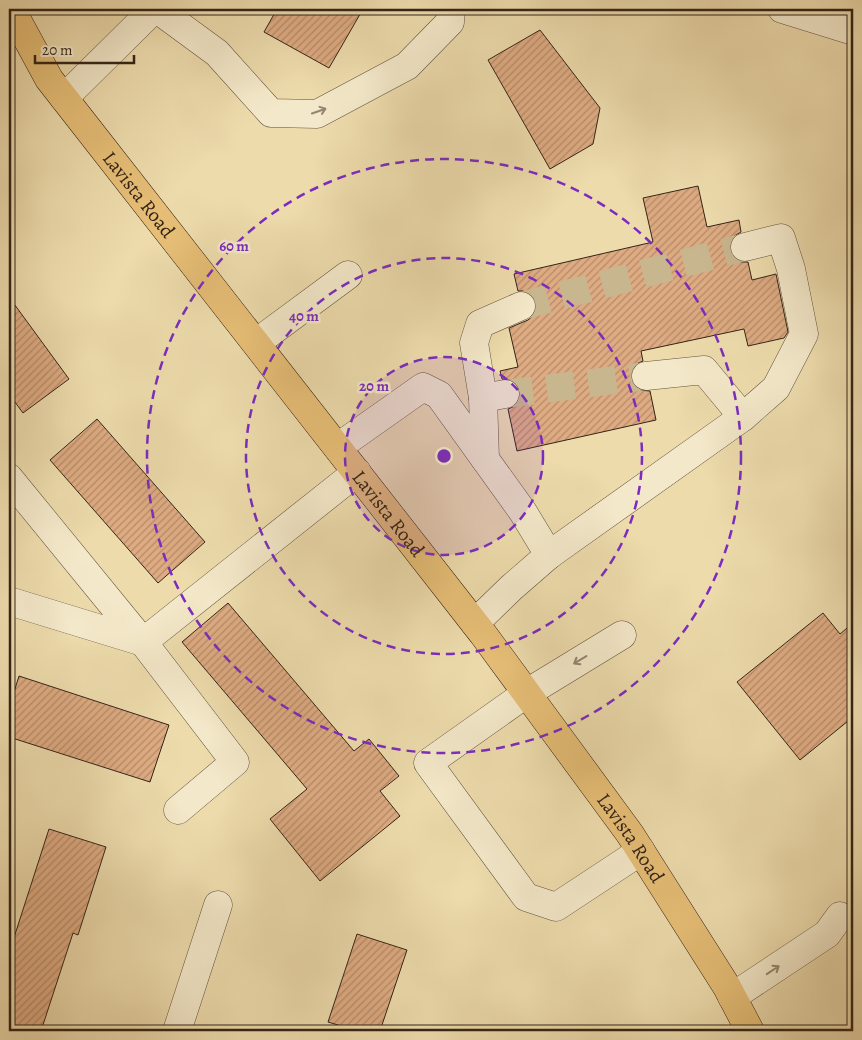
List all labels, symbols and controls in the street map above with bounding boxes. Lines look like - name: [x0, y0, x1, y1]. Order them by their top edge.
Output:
- scale bar: [35, 32, 134, 64]
- text: 20 m: [42, 40, 73, 60]
- one-way arrow: [311, 106, 326, 115]
- street label: Lavista Road: [96, 146, 181, 244]
- text: 60 m: [219, 236, 249, 256]
- text: 40 m: [289, 306, 319, 326]
- text: 20 m: [359, 376, 389, 396]
- centre of rings: [435, 447, 453, 465]
- street label: Lavista Road: [346, 465, 431, 563]
- one-way arrow: [574, 656, 588, 666]
- street label: Lavista Road: [590, 788, 671, 888]
- one-way arrow: [766, 965, 780, 976]

